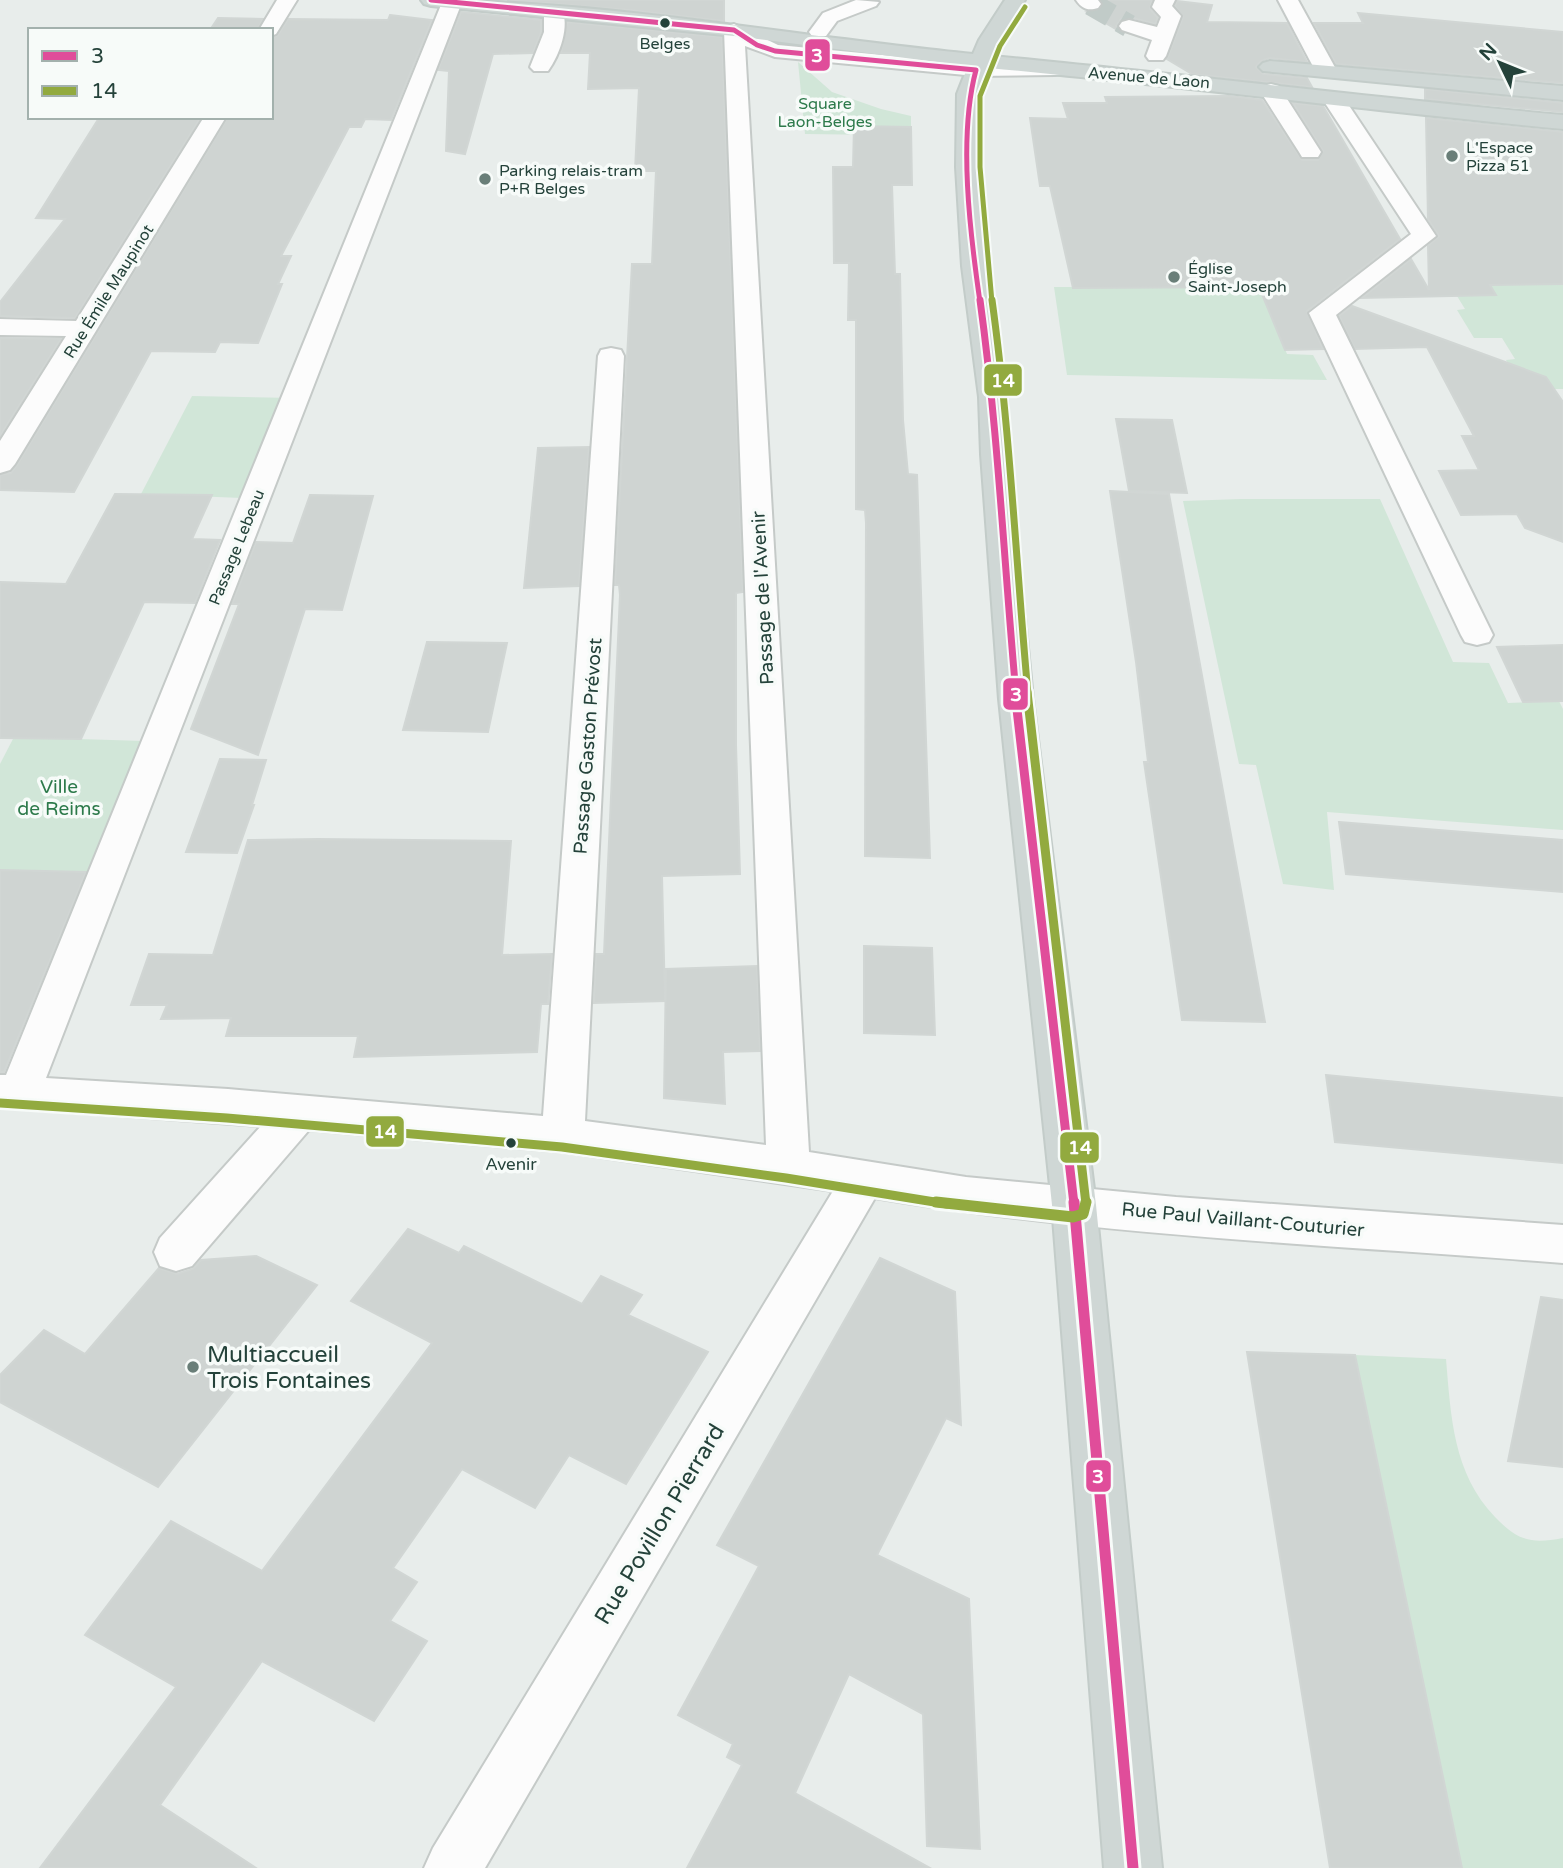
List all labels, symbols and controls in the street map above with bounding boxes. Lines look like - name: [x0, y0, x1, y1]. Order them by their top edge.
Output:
- marker: Belges: [658, 16, 672, 30]
- legend: [28, 28, 273, 119]
- north arrow: [1465, 28, 1535, 98]
- place label: Belges: [640, 34, 690, 54]
- line badge: 3: [804, 38, 831, 72]
- text: N: [1475, 39, 1502, 65]
- text: 3: [91, 44, 104, 69]
- text: 3: [811, 45, 823, 67]
- street label: Avenue de Laon: [1087, 63, 1211, 93]
- text: 14: [91, 79, 117, 104]
- park label: Square Laon-Belges: [777, 94, 873, 132]
- place label: L'Espace Pizza 51: [1466, 138, 1533, 176]
- marker: L'Espace Pizza 51: [1444, 148, 1460, 164]
- place label: Parking relais-tram P+R Belges: [499, 161, 643, 199]
- marker: Parking relais-tram P+R Belges: [477, 171, 493, 187]
- street label: Rue Émile Maupinot: [60, 221, 158, 362]
- place label: Église Saint-Joseph: [1188, 259, 1287, 297]
- marker: Église Saint-Joseph: [1166, 269, 1182, 285]
- line badge: 14: [983, 363, 1023, 397]
- text: 14: [991, 370, 1015, 392]
- street label: Passage Lebeau: [205, 487, 269, 608]
- street label: Passage de l'Avenir: [747, 510, 779, 685]
- street label: Passage Gaston Prévost: [569, 637, 607, 855]
- line badge: 3: [1002, 677, 1029, 711]
- text: 3: [1010, 684, 1022, 706]
- park label: Ville de Reims: [17, 776, 101, 820]
- line badge: 14: [365, 1115, 405, 1148]
- text: 14: [373, 1121, 397, 1143]
- line badge: 14: [1059, 1131, 1100, 1164]
- marker: Avenir: [504, 1136, 518, 1150]
- text: 14: [1068, 1137, 1092, 1159]
- place label: Avenir: [485, 1154, 537, 1175]
- street label: Rue Paul Vaillant-Couturier: [1120, 1198, 1366, 1242]
- place label: Multiaccueil Trois Fontaines: [207, 1341, 371, 1395]
- marker: Multiaccueil Trois Fontaines: [185, 1359, 201, 1375]
- street label: Rue Povillon Pierrard: [589, 1419, 731, 1630]
- line badge: 3: [1085, 1459, 1112, 1493]
- text: 3: [1092, 1466, 1104, 1488]

